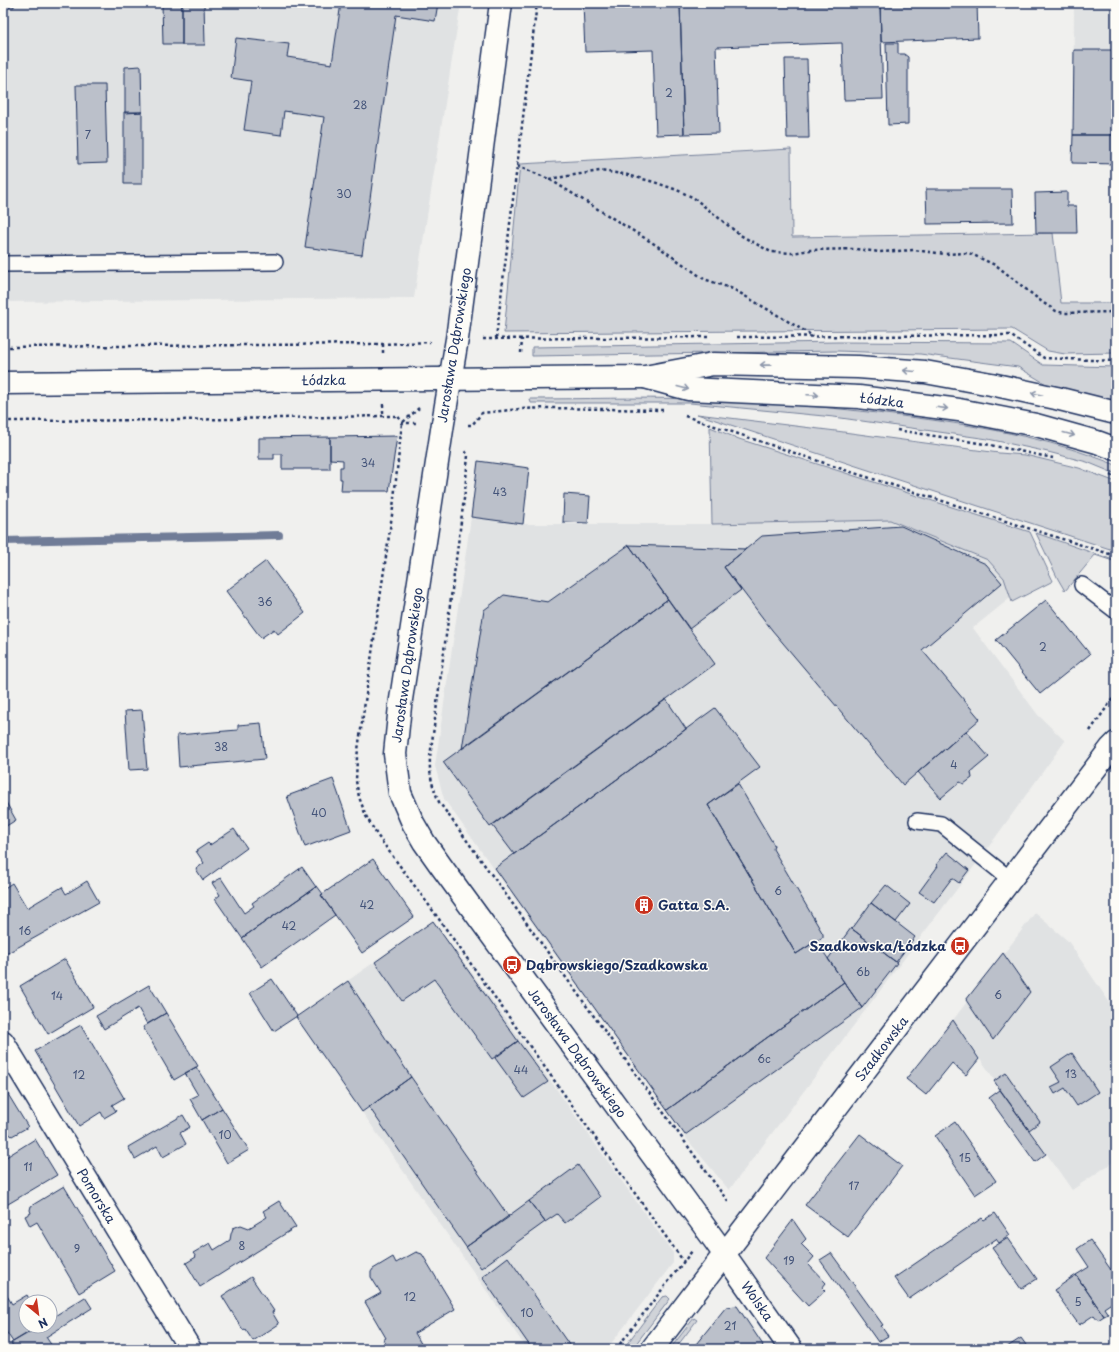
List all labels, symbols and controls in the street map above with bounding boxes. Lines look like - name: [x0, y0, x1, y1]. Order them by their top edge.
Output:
- house number: 2: [665, 84, 673, 101]
- house number: 28: [353, 96, 367, 113]
- house number: 7: [85, 126, 91, 143]
- house number: 30: [336, 185, 352, 202]
- street label: Jarosława Dąbrowskiego: [432, 266, 475, 424]
- one-way arrow: [760, 361, 773, 369]
- one-way arrow: [903, 368, 916, 375]
- street label: Łódzka: [301, 370, 347, 389]
- one-way arrow: [676, 384, 689, 392]
- street label: Łódzka: [858, 387, 906, 412]
- one-way arrow: [1031, 389, 1044, 397]
- one-way arrow: [806, 391, 819, 398]
- one-way arrow: [935, 404, 948, 412]
- one-way arrow: [1062, 431, 1075, 438]
- house number: 34: [361, 454, 375, 471]
- house number: 43: [493, 483, 507, 500]
- street label: Jarosława Dąbrowskiego: [386, 586, 427, 744]
- house number: 36: [258, 593, 273, 610]
- house number: 2: [1039, 638, 1047, 655]
- house number: 38: [214, 738, 228, 755]
- house number: 4: [950, 756, 958, 773]
- house number: 40: [311, 804, 327, 821]
- house number: 6: [774, 882, 782, 899]
- building icon: Gatta S.A.: [633, 894, 655, 916]
- place label: Gatta S.A.: [658, 895, 730, 914]
- house number: 42: [360, 896, 375, 913]
- house number: 42: [282, 917, 297, 934]
- house number: 16: [19, 922, 32, 939]
- bus stop icon: Szadkowska/Łódzka: [949, 935, 971, 957]
- place label: Szadkowska/Łódzka: [809, 936, 946, 955]
- bus stop icon: Dąbrowskiego/Szadkowska: [501, 954, 523, 976]
- place label: Dąbrowskiego/Szadkowska: [526, 955, 708, 974]
- house number: 6b: [856, 963, 870, 980]
- street label: Jarosława Dąbrowskiego: [524, 983, 632, 1121]
- house number: 6: [994, 986, 1002, 1003]
- house number: 14: [51, 987, 63, 1004]
- street label: Szadkowska: [850, 1011, 913, 1085]
- house number: 6c: [757, 1050, 771, 1067]
- house number: 44: [514, 1061, 528, 1078]
- house number: 13: [1065, 1065, 1077, 1082]
- house number: 12: [73, 1066, 86, 1083]
- house number: 10: [219, 1126, 231, 1143]
- house number: 15: [959, 1149, 971, 1166]
- house number: 11: [23, 1158, 33, 1175]
- street label: Pomorska: [73, 1164, 122, 1227]
- house number: 17: [849, 1177, 860, 1194]
- house number: 8: [239, 1237, 246, 1254]
- house number: 9: [74, 1240, 80, 1257]
- house number: 19: [783, 1252, 795, 1269]
- street label: Wolska: [737, 1277, 779, 1326]
- house number: 12: [404, 1288, 417, 1305]
- house number: 5: [1074, 1293, 1082, 1310]
- north arrow: [18, 1294, 58, 1334]
- house number: 10: [521, 1304, 533, 1321]
- text: N: [35, 1314, 51, 1333]
- house number: 21: [724, 1317, 736, 1334]

